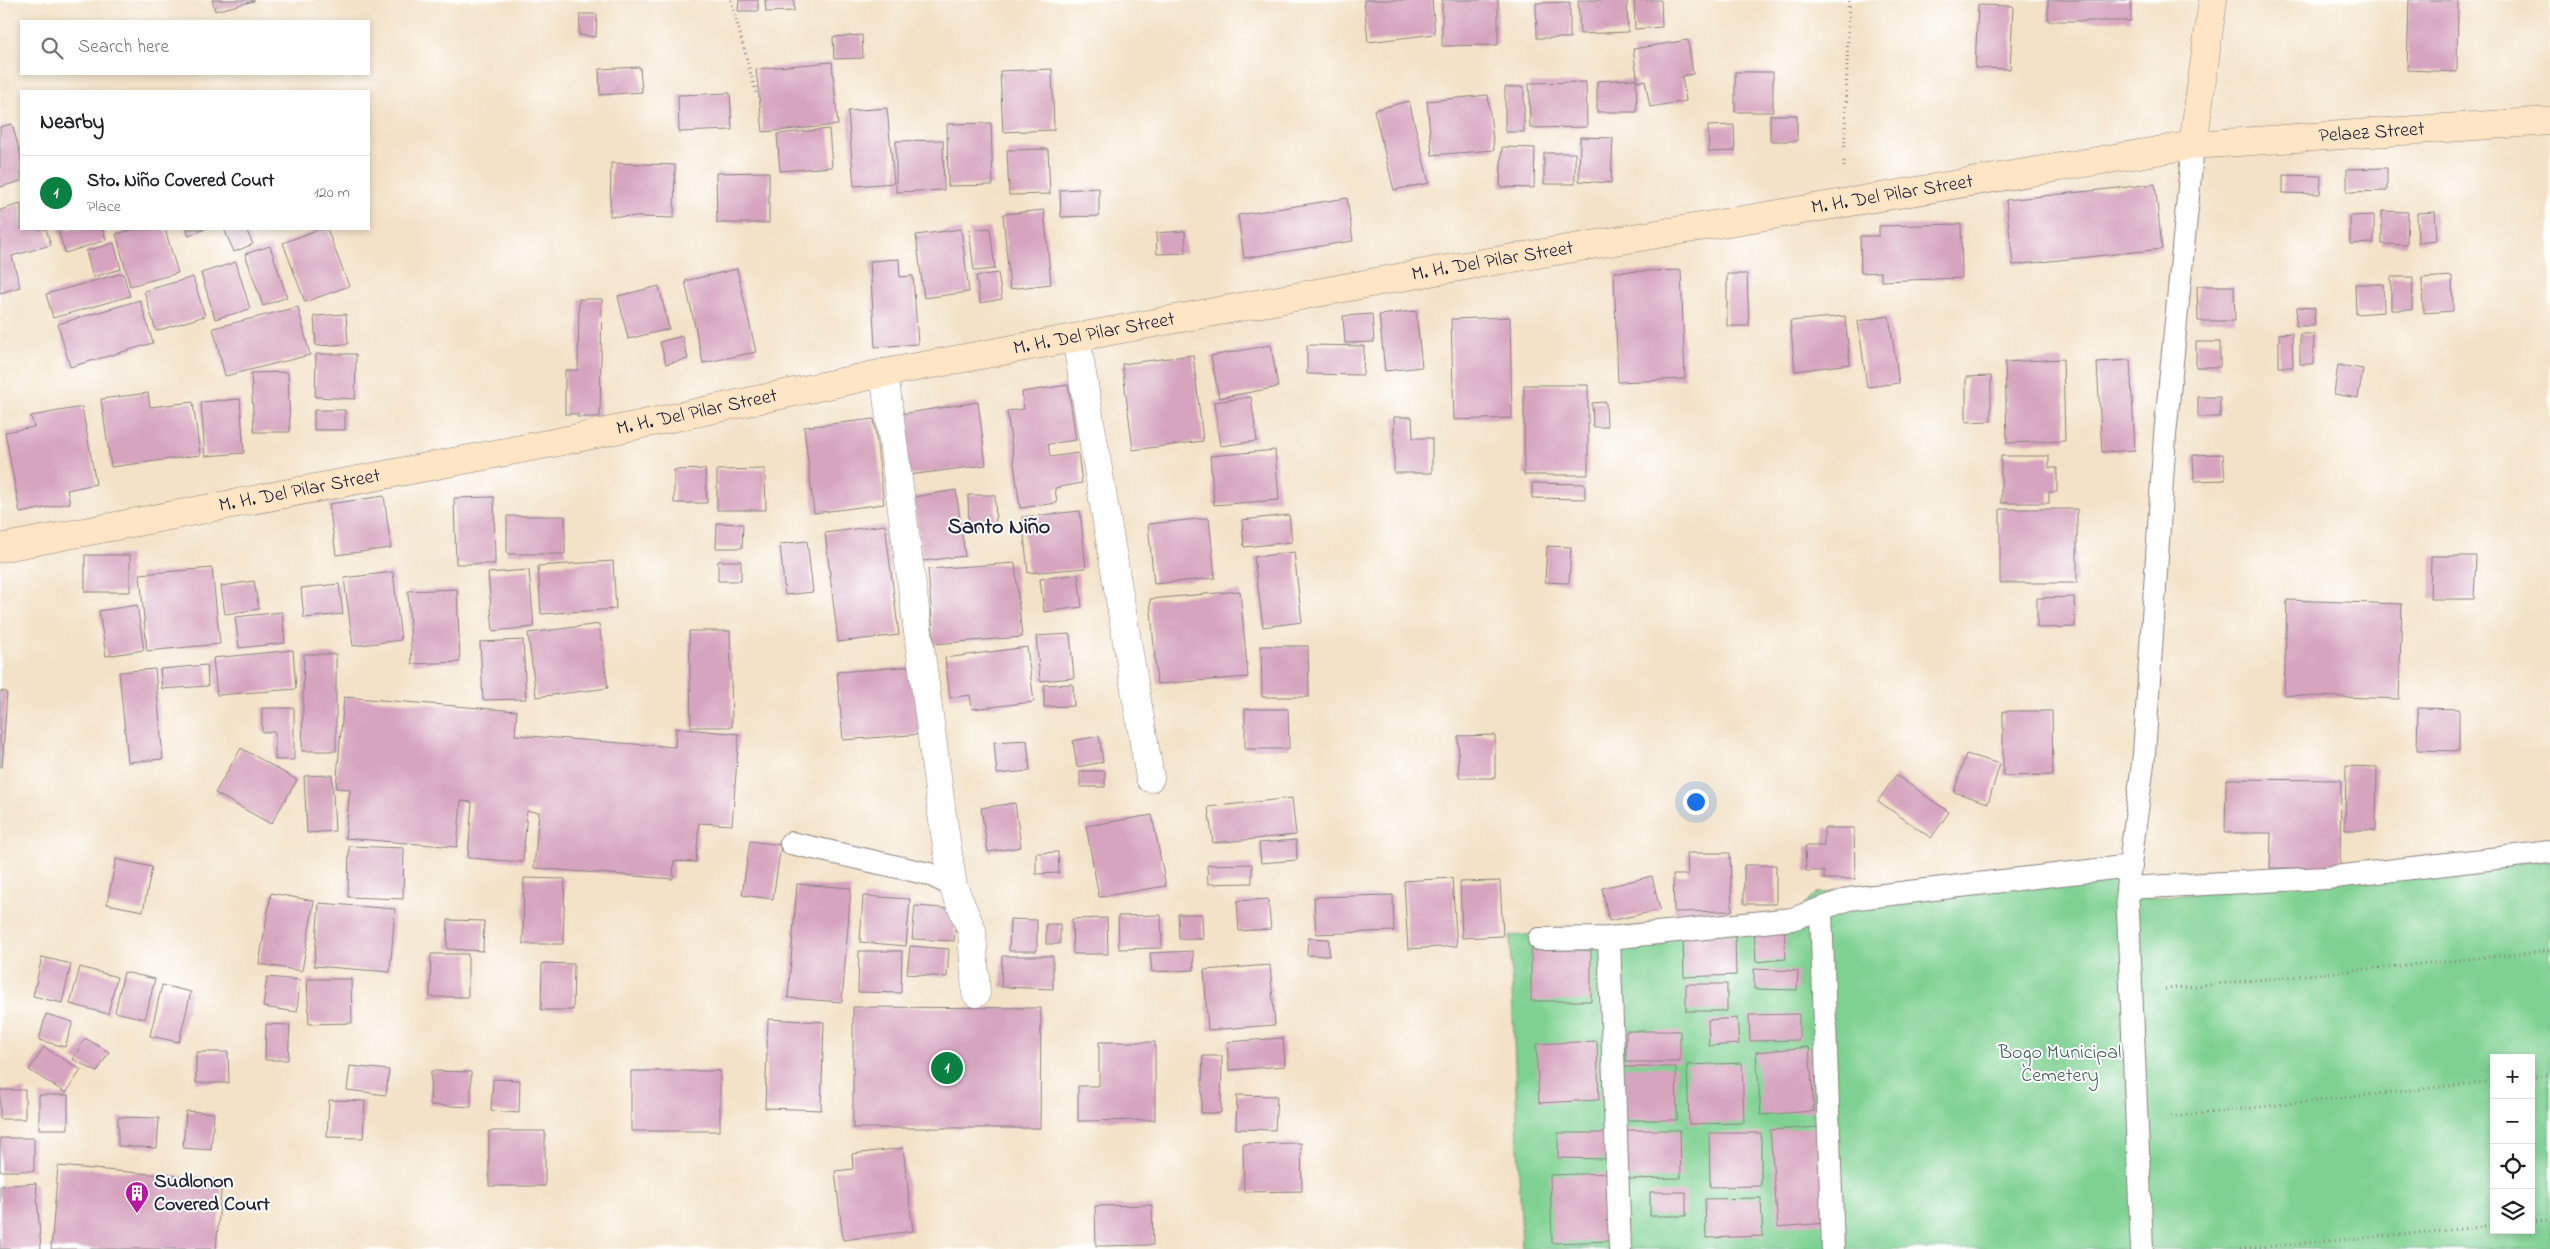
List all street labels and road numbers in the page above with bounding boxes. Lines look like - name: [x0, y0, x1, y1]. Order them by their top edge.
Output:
- street label: Pelaez Street: [2318, 115, 2426, 151]
- street label: M. H. Del Pilar Street: [1809, 167, 1976, 223]
- street label: M. H. Del Pilar Street: [1409, 234, 1576, 290]
- street label: M. H. Del Pilar Street: [1011, 305, 1178, 363]
- street label: M. H. Del Pilar Street: [614, 381, 780, 444]
- street label: M. H. Del Pilar Street: [216, 461, 383, 521]

